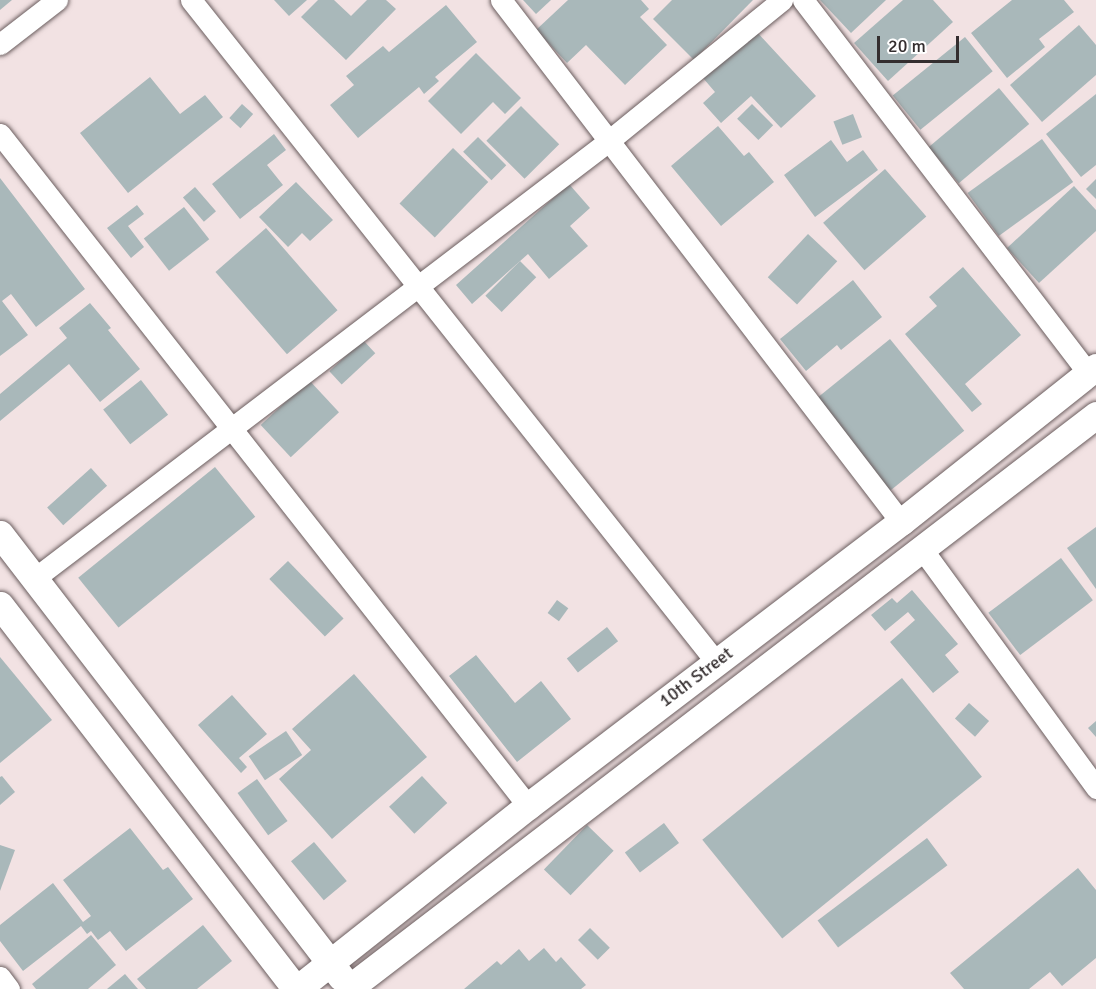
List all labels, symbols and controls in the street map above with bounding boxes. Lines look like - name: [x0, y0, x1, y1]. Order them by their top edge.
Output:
- scale bar: [880, 24, 962, 62]
- text: 20 m: [888, 35, 926, 57]
- street label: 10th Street: [655, 642, 737, 712]

